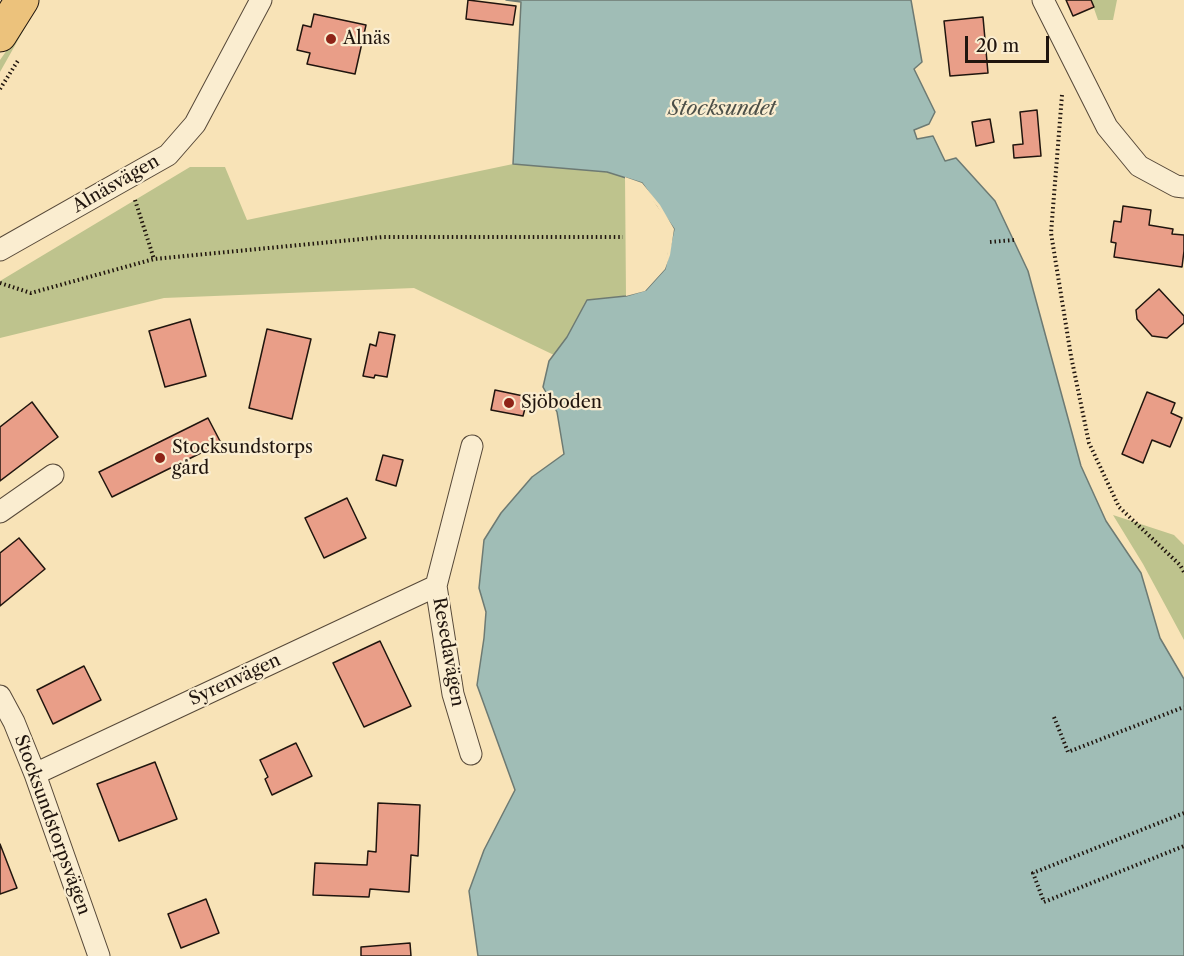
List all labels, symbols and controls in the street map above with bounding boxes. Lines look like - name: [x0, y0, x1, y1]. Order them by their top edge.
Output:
- scale bar: [968, 24, 1052, 62]
- place label: Alnäs: [343, 28, 390, 50]
- marker: Alnäs: [324, 32, 338, 46]
- text: 20 m: [976, 35, 1019, 57]
- water label: Stocksundet: [668, 97, 776, 121]
- street label: Alnäsvägen: [69, 150, 163, 218]
- place label: Sjöboden: [521, 392, 602, 414]
- marker: Sjöboden: [502, 396, 516, 410]
- place label: Stocksundstorps gård: [172, 437, 313, 480]
- marker: Stocksundstorps gård: [153, 451, 167, 465]
- street label: Resedavägen: [428, 596, 468, 708]
- street label: Syrenvägen: [186, 649, 284, 711]
- street label: Stocksundstorpsvägen: [9, 732, 95, 918]

